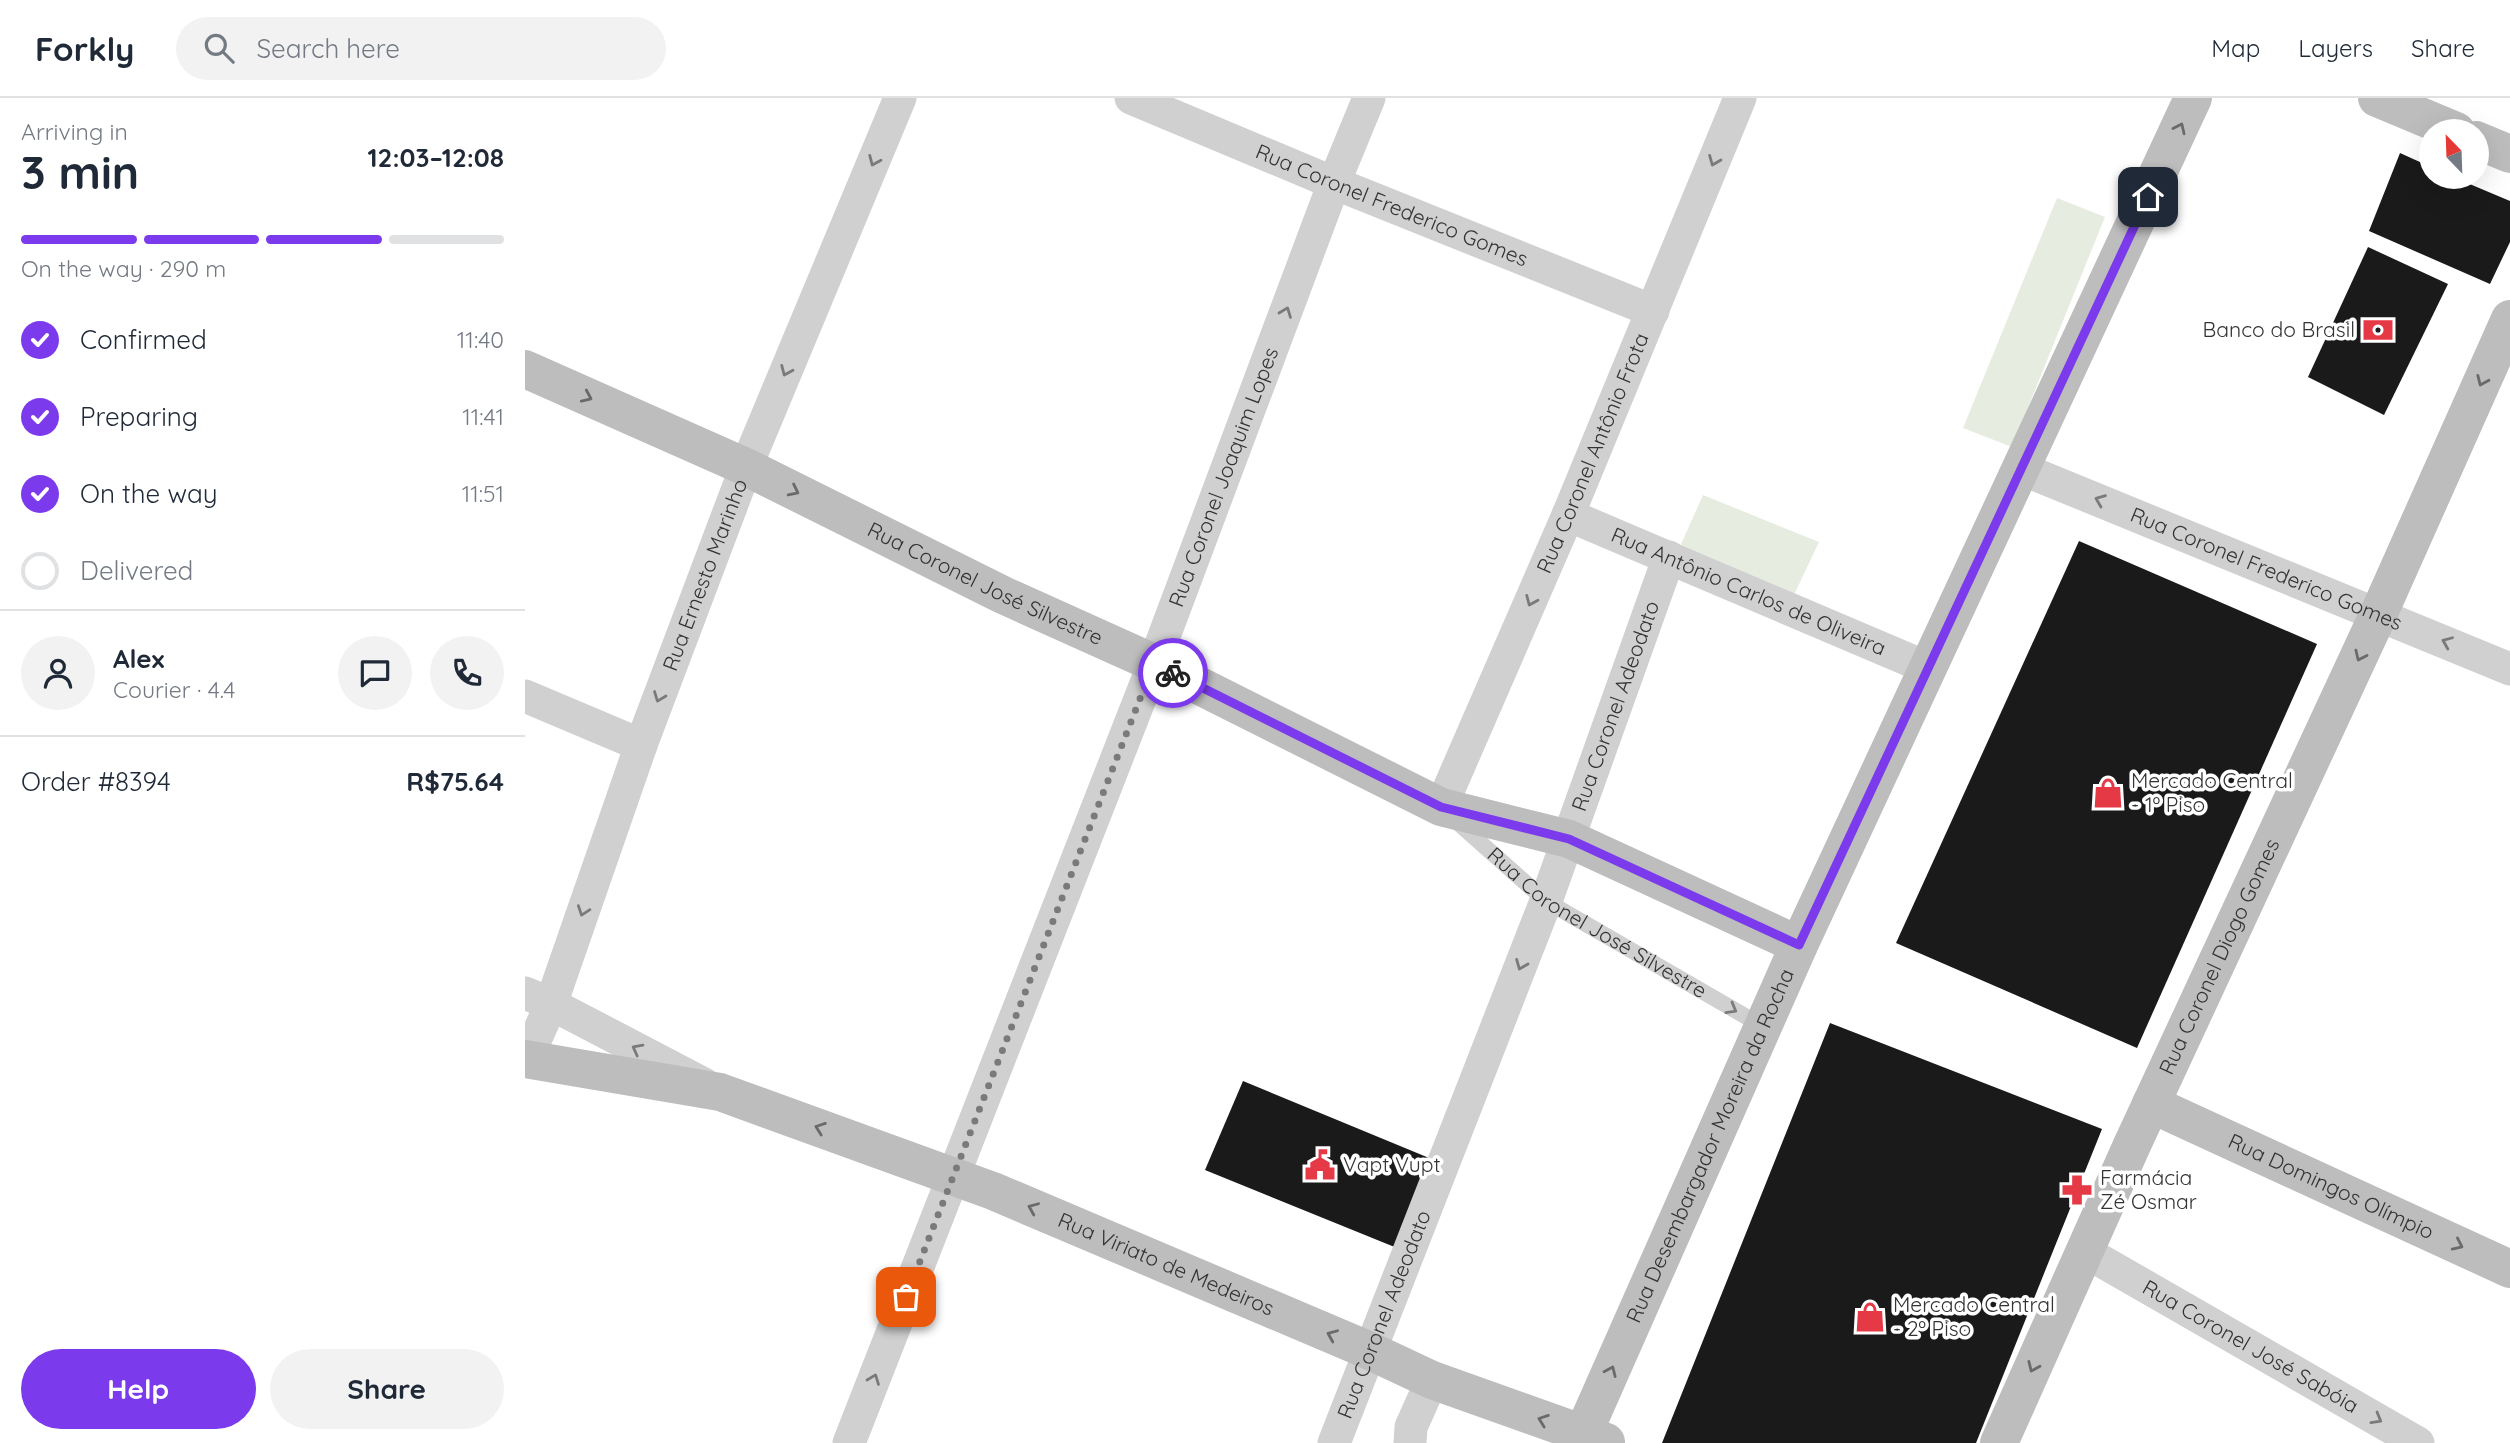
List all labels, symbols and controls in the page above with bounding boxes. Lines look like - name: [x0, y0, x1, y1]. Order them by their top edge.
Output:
- search box: [176, 17, 666, 80]
- text: Forkly: [35, 28, 134, 69]
- icon: search: [200, 29, 238, 67]
- text: Search here: [256, 32, 400, 65]
- text: Map: [2211, 33, 2260, 63]
- text: Layers: [2298, 33, 2373, 63]
- text: Share: [2411, 33, 2475, 63]
- text: Arriving in: [21, 117, 128, 146]
- north arrow: [2419, 119, 2489, 189]
- map controls: [2419, 119, 2489, 189]
- one-way arrow: [2171, 123, 2185, 135]
- street label: Rua Coronel Frederico Gomes: [1252, 138, 1532, 271]
- text: 12:03–12:08: [367, 141, 504, 174]
- text: 3 min: [21, 143, 139, 201]
- one-way arrow: [868, 154, 882, 166]
- one-way arrow: [1708, 154, 1722, 167]
- pin: [2118, 167, 2178, 227]
- icon: home: [2129, 178, 2167, 216]
- text: On the way · 290 m: [21, 254, 226, 283]
- one-way arrow: [1277, 307, 1291, 319]
- bank icon: Banco do Brasil: [2361, 313, 2395, 347]
- place label: Banco do Brasil: [2203, 316, 2355, 342]
- icon: check: [21, 321, 59, 359]
- text: Confirmed: [80, 323, 207, 356]
- text: 11:40: [457, 325, 504, 354]
- street label: Rua Coronel Antônio Frota: [1530, 329, 1654, 577]
- street label: Rua Coronel Joaquim Lopes: [1162, 343, 1283, 610]
- one-way arrow: [781, 364, 795, 376]
- one-way arrow: [2476, 374, 2490, 387]
- one-way arrow: [580, 389, 593, 403]
- icon: check: [21, 398, 59, 436]
- text: Preparing: [80, 400, 198, 433]
- text: 11:41: [462, 402, 504, 431]
- icon: check: [21, 475, 59, 513]
- street label: Rua Ernesto Marinho: [656, 475, 752, 674]
- text: On the way: [80, 477, 218, 510]
- text: 11:51: [462, 479, 504, 508]
- one-way arrow: [787, 483, 799, 497]
- one-way arrow: [2095, 495, 2107, 509]
- street label: Rua Coronel Frederico Gomes: [2127, 501, 2406, 635]
- street label: Rua Coronel José Silvestre: [864, 516, 1107, 650]
- street label: Rua Antônio Carlos de Oliveira: [1607, 521, 1890, 661]
- text: Delivered: [80, 554, 193, 587]
- one-way arrow: [1525, 593, 1539, 606]
- street label: Rua Coronel Adeodato: [1565, 597, 1664, 814]
- button: person: [21, 636, 95, 710]
- button: chat: [338, 636, 412, 710]
- button: phone: [430, 636, 504, 710]
- one-way arrow: [2442, 636, 2454, 650]
- courier: [1138, 638, 1208, 708]
- text: Alex: [113, 642, 164, 675]
- one-way arrow: [2354, 649, 2368, 661]
- icon: bike: [1154, 654, 1192, 692]
- text: Courier · 4.4: [113, 675, 235, 704]
- one-way arrow: [654, 690, 668, 702]
- text: Order #8394: [21, 765, 171, 798]
- text: R$75.64: [406, 765, 504, 798]
- place label: Mercado Central - 1º Piso: [2131, 767, 2293, 817]
- shop icon: Mercado Central - 1º Piso: [2091, 776, 2125, 810]
- street label: Rua Coronel Diogo Gomes: [2153, 834, 2284, 1078]
- street label: Rua Coronel José Silvestre: [1482, 841, 1712, 1003]
- one-way arrow: [577, 905, 591, 917]
- one-way arrow: [1515, 958, 1529, 970]
- street label: Rua Desembargador Moreira da Rocha: [1620, 964, 1799, 1327]
- one-way arrow: [1725, 1001, 1738, 1014]
- one-way arrow: [632, 1043, 644, 1057]
- one-way arrow: [814, 1122, 826, 1136]
- street label: Rua Domingos Olímpio: [2224, 1127, 2438, 1244]
- public building icon: Vapt Vupt: [1303, 1148, 1337, 1182]
- place label: Vapt Vupt: [1343, 1151, 1441, 1177]
- place label: Farmácia Zé Osmar: [2100, 1164, 2197, 1214]
- pharmacy icon: Farmácia Zé Osmar: [2060, 1173, 2094, 1207]
- one-way arrow: [1028, 1202, 1040, 1216]
- street label: Rua Viriato de Medeiros: [1054, 1206, 1278, 1321]
- street label: Rua Coronel Adeodato: [1331, 1206, 1436, 1422]
- one-way arrow: [2451, 1237, 2463, 1251]
- pin: [876, 1267, 936, 1327]
- street label: Rua Coronel José Sabóia: [2138, 1274, 2364, 1418]
- icon: bag: [887, 1278, 925, 1316]
- place label: Mercado Central - 2º Piso: [1893, 1291, 2055, 1341]
- shop icon: Mercado Central - 2º Piso: [1853, 1300, 1887, 1334]
- one-way arrow: [1327, 1329, 1340, 1343]
- button: Help: [21, 1349, 256, 1429]
- button: Share: [270, 1349, 504, 1429]
- one-way arrow: [2027, 1360, 2041, 1373]
- one-way arrow: [1603, 1366, 1617, 1379]
- one-way arrow: [866, 1374, 880, 1386]
- one-way arrow: [2370, 1411, 2382, 1424]
- one-way arrow: [1538, 1414, 1550, 1428]

